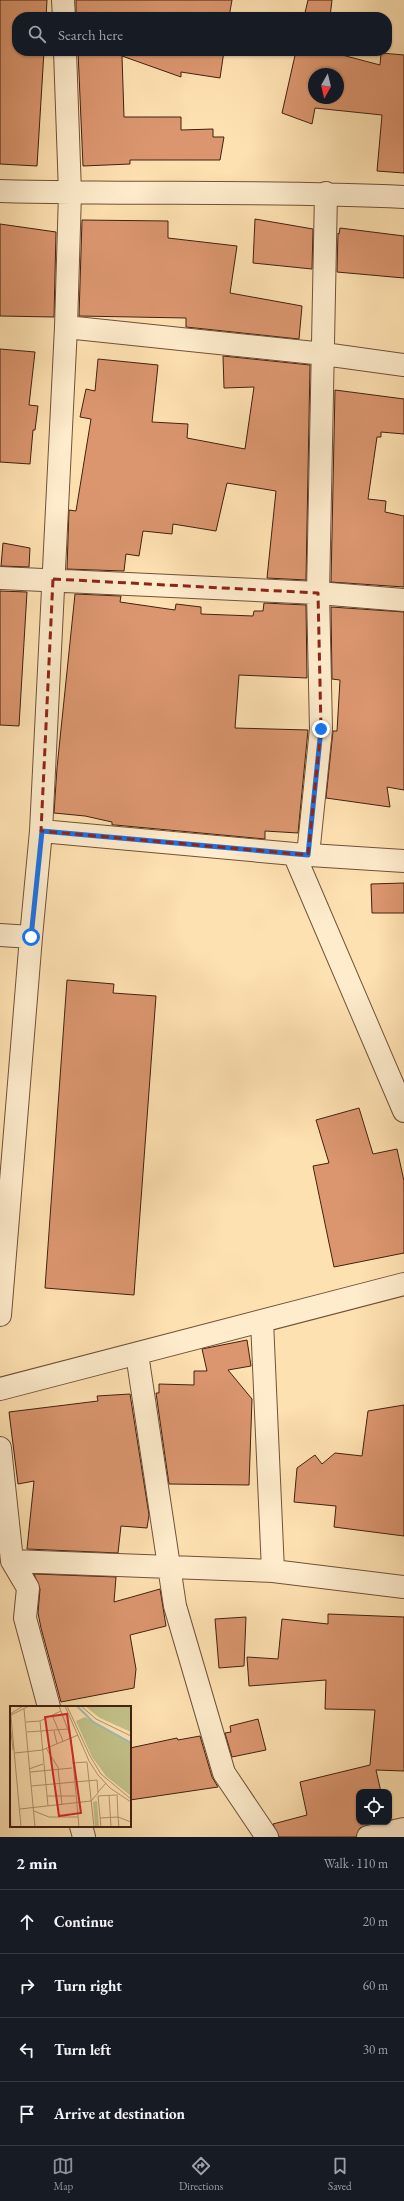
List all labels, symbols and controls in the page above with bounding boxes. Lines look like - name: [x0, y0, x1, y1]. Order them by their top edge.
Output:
- search box: [12, 12, 392, 56]
- icon: search: [26, 23, 48, 45]
- text: Search here: [58, 25, 123, 44]
- north arrow: [308, 68, 344, 104]
- route end: [312, 720, 330, 738]
- route start: [22, 928, 40, 946]
- inset map: [10, 1706, 131, 1827]
- map controls: [356, 1789, 392, 1825]
- button: locate: [356, 1789, 392, 1825]
- text: 2 min: [16, 1852, 57, 1874]
- text: Walk · 110 m: [324, 1855, 388, 1872]
- icon: ahead: [16, 1911, 38, 1933]
- text: Continue: [54, 1912, 114, 1931]
- text: 20 m: [363, 1913, 388, 1930]
- icon: right: [16, 1975, 38, 1997]
- text: Turn right: [54, 1976, 122, 1995]
- text: 60 m: [363, 1977, 388, 1994]
- icon: left: [16, 2039, 38, 2061]
- text: Turn left: [54, 2040, 111, 2059]
- text: 30 m: [363, 2041, 388, 2058]
- icon: arrive: [16, 2103, 38, 2125]
- text: Arrive at destination: [54, 2104, 185, 2123]
- tab: Map: [52, 2155, 74, 2193]
- tab: Directions: [179, 2155, 223, 2193]
- tab: Saved: [328, 2155, 352, 2193]

